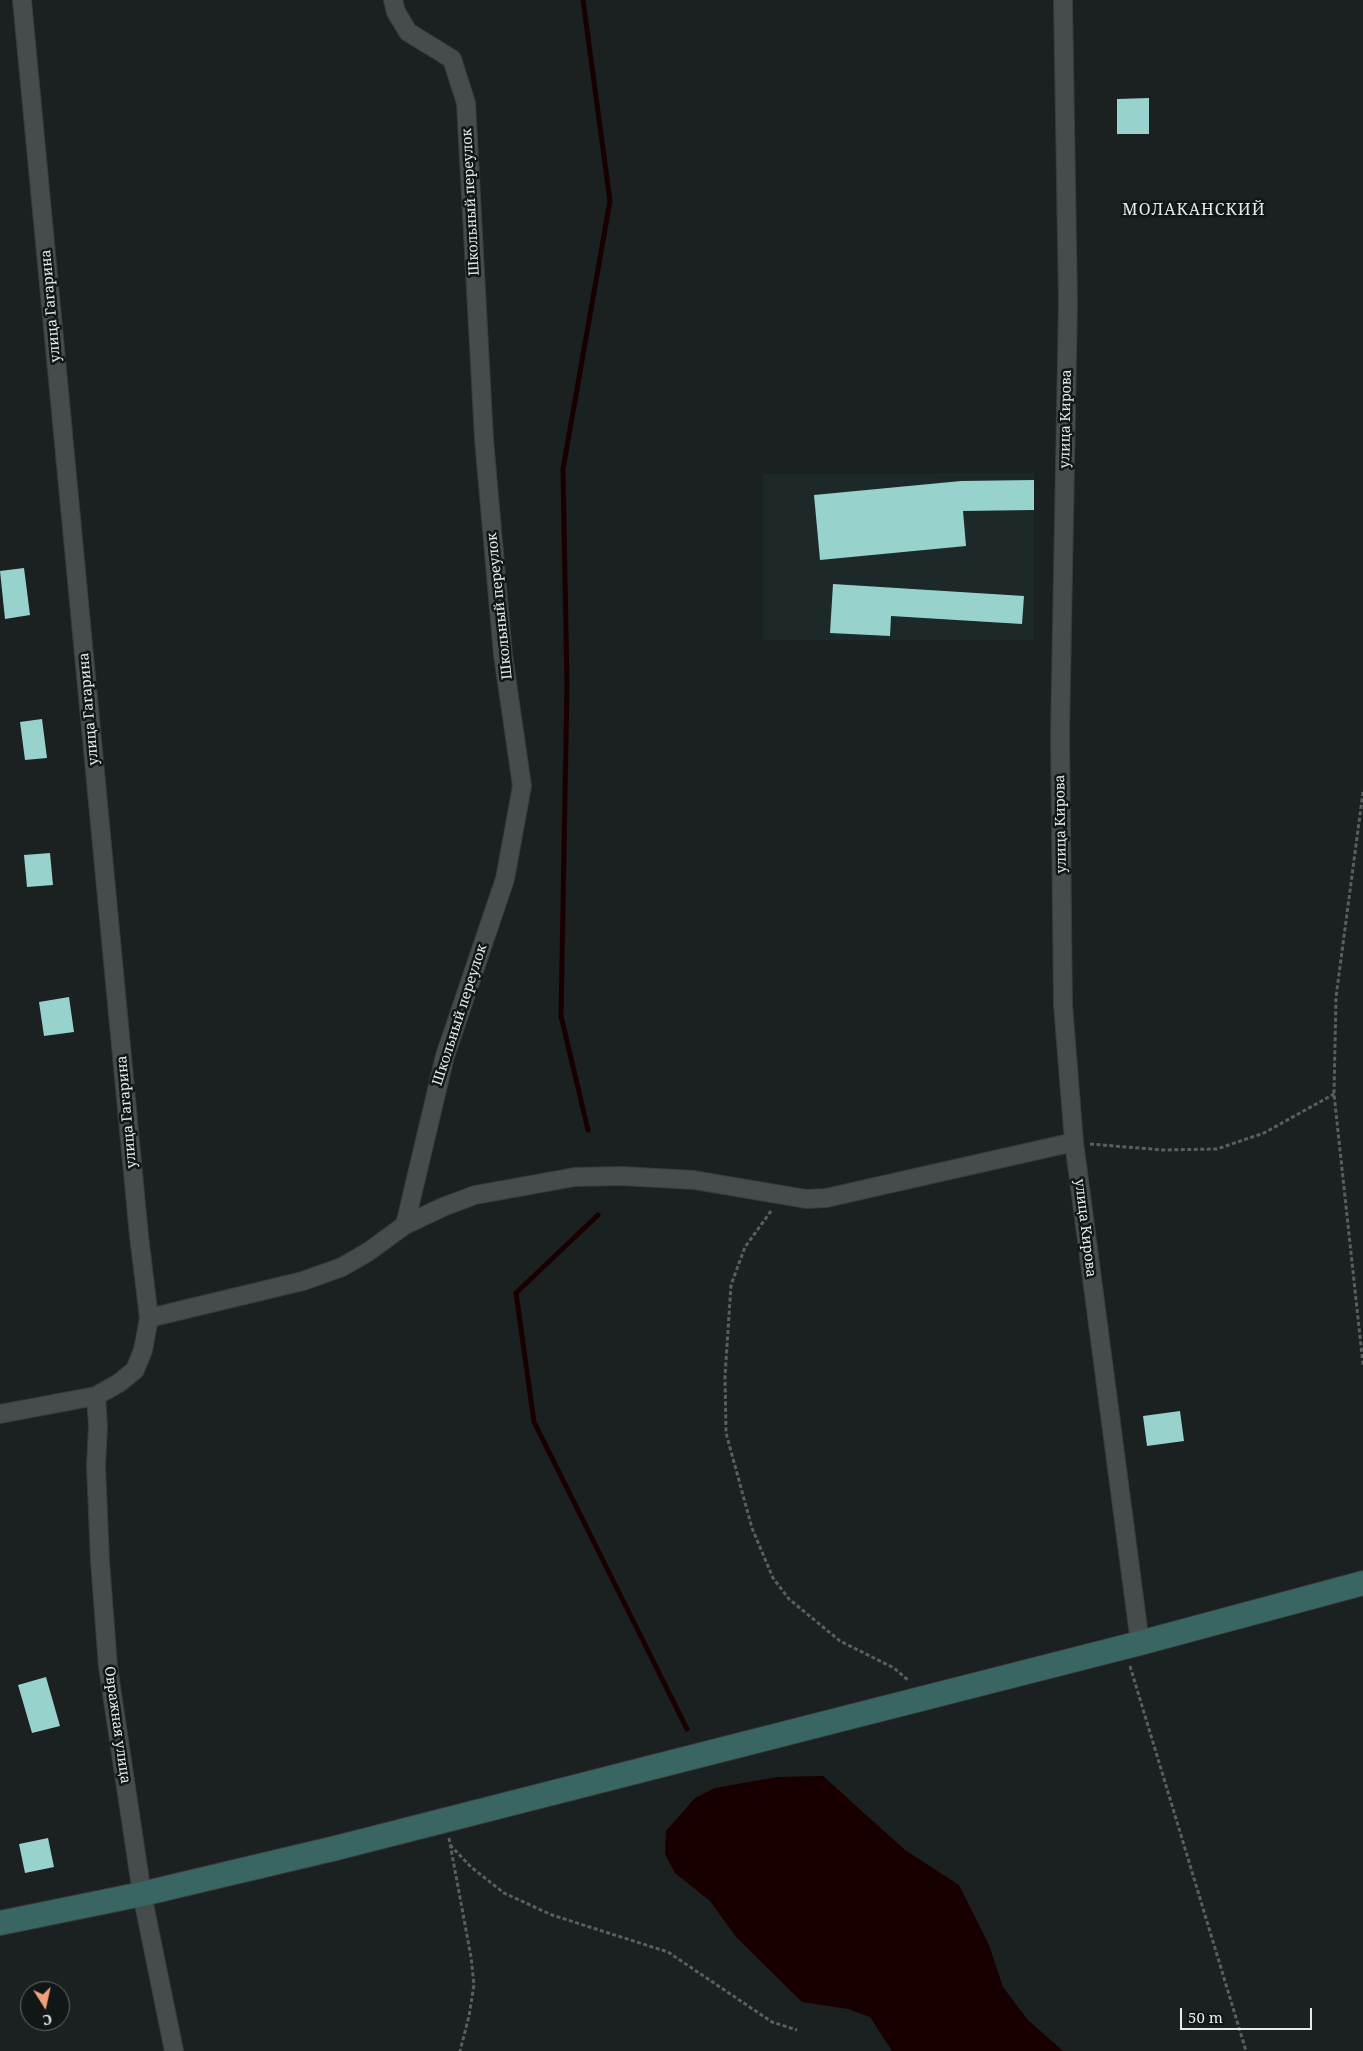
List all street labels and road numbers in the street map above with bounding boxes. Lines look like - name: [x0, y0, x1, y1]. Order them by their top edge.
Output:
- street label: Школьный переулок: [459, 128, 483, 276]
- street label: улица Гагарина: [38, 249, 64, 363]
- street label: улица Кирова: [1057, 369, 1075, 469]
- street label: Школьный переулок: [484, 532, 516, 680]
- street label: улица Гагарина: [76, 652, 102, 766]
- street label: улица Кирова: [1052, 774, 1070, 874]
- street label: Школьный переулок: [429, 942, 491, 1088]
- street label: улица Гагарина: [114, 1055, 140, 1169]
- street label: улица Кирова: [1071, 1178, 1099, 1278]
- street label: Овражная улица: [100, 1665, 134, 1785]

